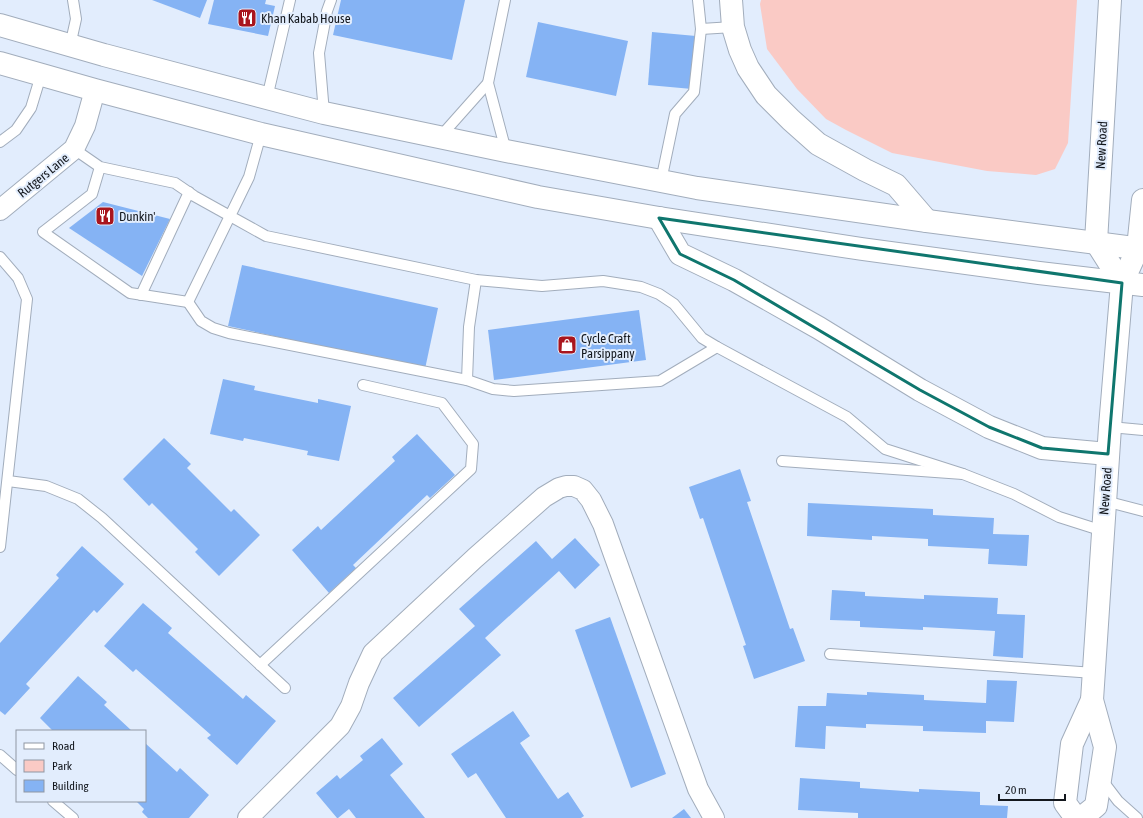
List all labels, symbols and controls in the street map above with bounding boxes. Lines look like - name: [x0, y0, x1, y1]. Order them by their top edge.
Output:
- restaurant icon: Khan Kabab House: [236, 7, 258, 29]
- place label: Khan Kabab House: [261, 11, 351, 26]
- street label: New Road: [1093, 121, 1110, 169]
- street label: Rutgers Lane: [15, 150, 72, 200]
- restaurant icon: Dunkin': [94, 205, 116, 227]
- place label: Dunkin': [119, 209, 155, 224]
- place label: Cycle Craft Parsippany: [581, 331, 635, 361]
- shop icon: Cycle Craft Parsippany: [556, 334, 578, 356]
- street label: New Road: [1096, 467, 1115, 515]
- legend: [16, 730, 146, 802]
- text: Road: [52, 739, 75, 753]
- text: Park: [52, 759, 73, 773]
- scale bar: [999, 776, 1065, 802]
- text: Building: [52, 779, 90, 793]
- text: 20 m: [1005, 783, 1027, 797]

